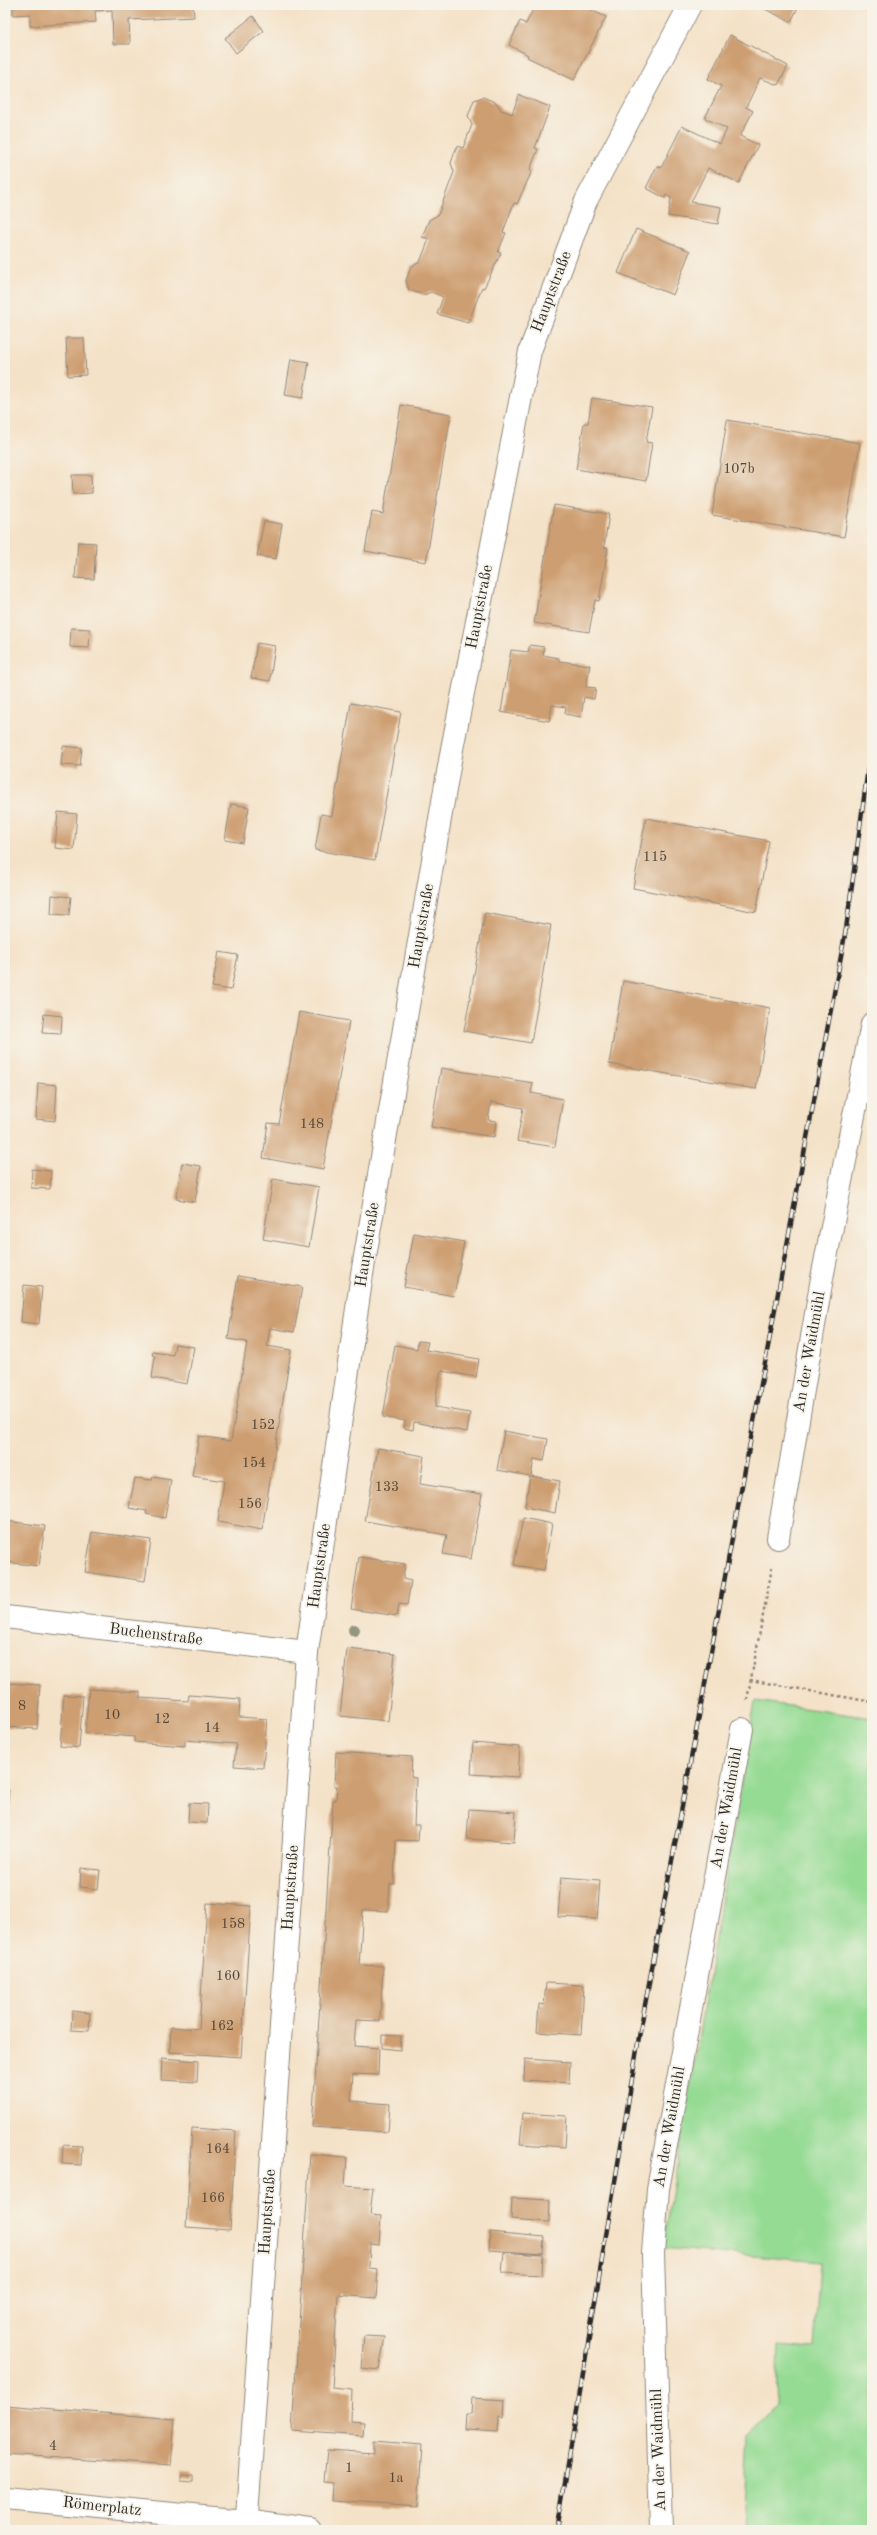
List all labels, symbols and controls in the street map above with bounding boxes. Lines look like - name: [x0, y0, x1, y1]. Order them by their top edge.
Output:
- street label: Hauptstraße: [529, 249, 575, 335]
- house number: 107b: [723, 462, 755, 476]
- street label: Hauptstraße: [464, 563, 496, 651]
- house number: 115: [643, 850, 667, 864]
- street label: Hauptstraße: [407, 882, 437, 970]
- house number: 148: [300, 1117, 324, 1131]
- street label: Hauptstraße: [353, 1201, 383, 1289]
- street label: An der Waidmühl: [791, 1290, 829, 1414]
- house number: 152: [251, 1418, 275, 1432]
- house number: 154: [242, 1456, 266, 1470]
- house number: 133: [375, 1480, 399, 1494]
- house number: 156: [238, 1497, 262, 1511]
- street label: Hauptstraße: [306, 1522, 334, 1610]
- street label: Buchenstraße: [108, 1621, 204, 1649]
- house number: 8: [18, 1699, 26, 1713]
- house number: 10: [104, 1708, 120, 1722]
- house number: 12: [154, 1712, 170, 1726]
- house number: 14: [204, 1721, 220, 1735]
- street label: An der Waidmühl: [708, 1746, 746, 1870]
- street label: Hauptstraße: [280, 1845, 302, 1931]
- house number: 158: [221, 1917, 245, 1931]
- house number: 160: [216, 1969, 240, 1983]
- house number: 162: [210, 2019, 234, 2033]
- street label: An der Waidmühl: [651, 2065, 689, 2189]
- house number: 164: [206, 2142, 230, 2156]
- street label: Hauptstraße: [257, 2169, 279, 2255]
- house number: 166: [201, 2191, 225, 2205]
- street label: An der Waidmühl: [649, 2388, 669, 2512]
- house number: 4: [49, 2439, 57, 2453]
- house number: 1: [345, 2461, 353, 2475]
- house number: 1a: [388, 2471, 404, 2485]
- street label: Römerplatz: [62, 2495, 142, 2519]

